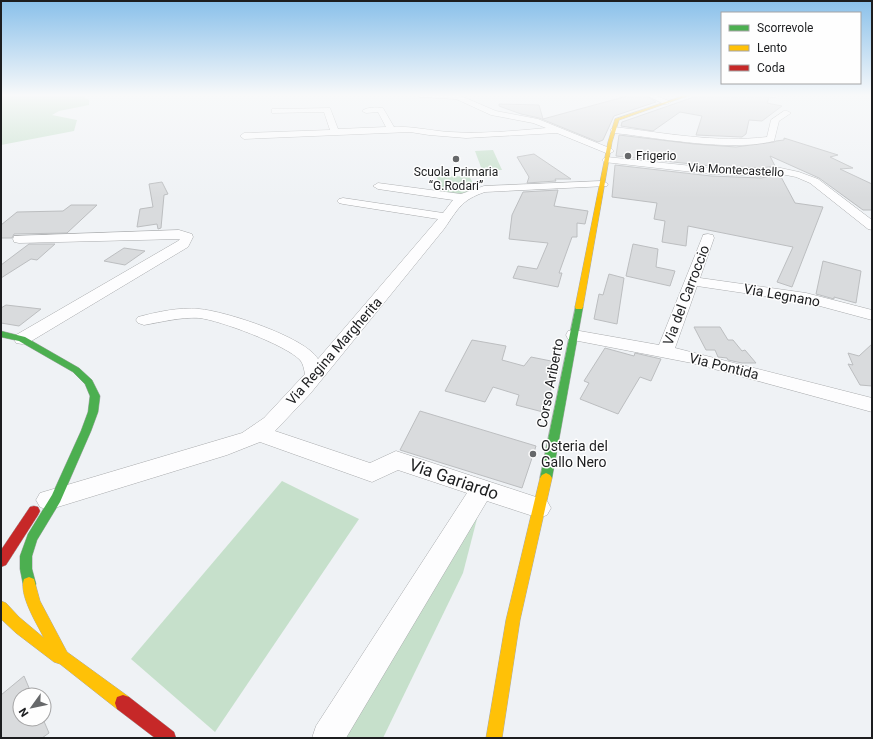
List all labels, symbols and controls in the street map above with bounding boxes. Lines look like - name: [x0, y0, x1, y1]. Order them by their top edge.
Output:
- legend: [721, 12, 861, 84]
- text: Scorrevole: [757, 21, 813, 35]
- text: Lento: [757, 41, 787, 55]
- text: Coda: [757, 61, 785, 75]
- place label: Frigerio: [636, 149, 677, 163]
- marker: Frigerio: [623, 151, 633, 161]
- marker: Scuola Primaria “G.Rodari”: [451, 154, 461, 164]
- street label: Via Montecastello: [688, 160, 785, 180]
- place label: Scuola Primaria “G.Rodari”: [414, 165, 498, 193]
- street label: Via del Carroccio: [660, 243, 712, 347]
- street label: Via Legnano: [743, 280, 821, 310]
- street label: Via Regina Margherita: [283, 294, 385, 408]
- street label: Corso Ariberto: [534, 337, 566, 429]
- street label: Via Pontida: [687, 350, 761, 382]
- place label: Osteria del Gallo Nero: [541, 438, 608, 470]
- marker: Osteria del Gallo Nero: [528, 449, 538, 459]
- street label: Via Gariardo: [407, 454, 501, 504]
- north arrow: [12, 687, 52, 727]
- text: N: [16, 705, 32, 719]

